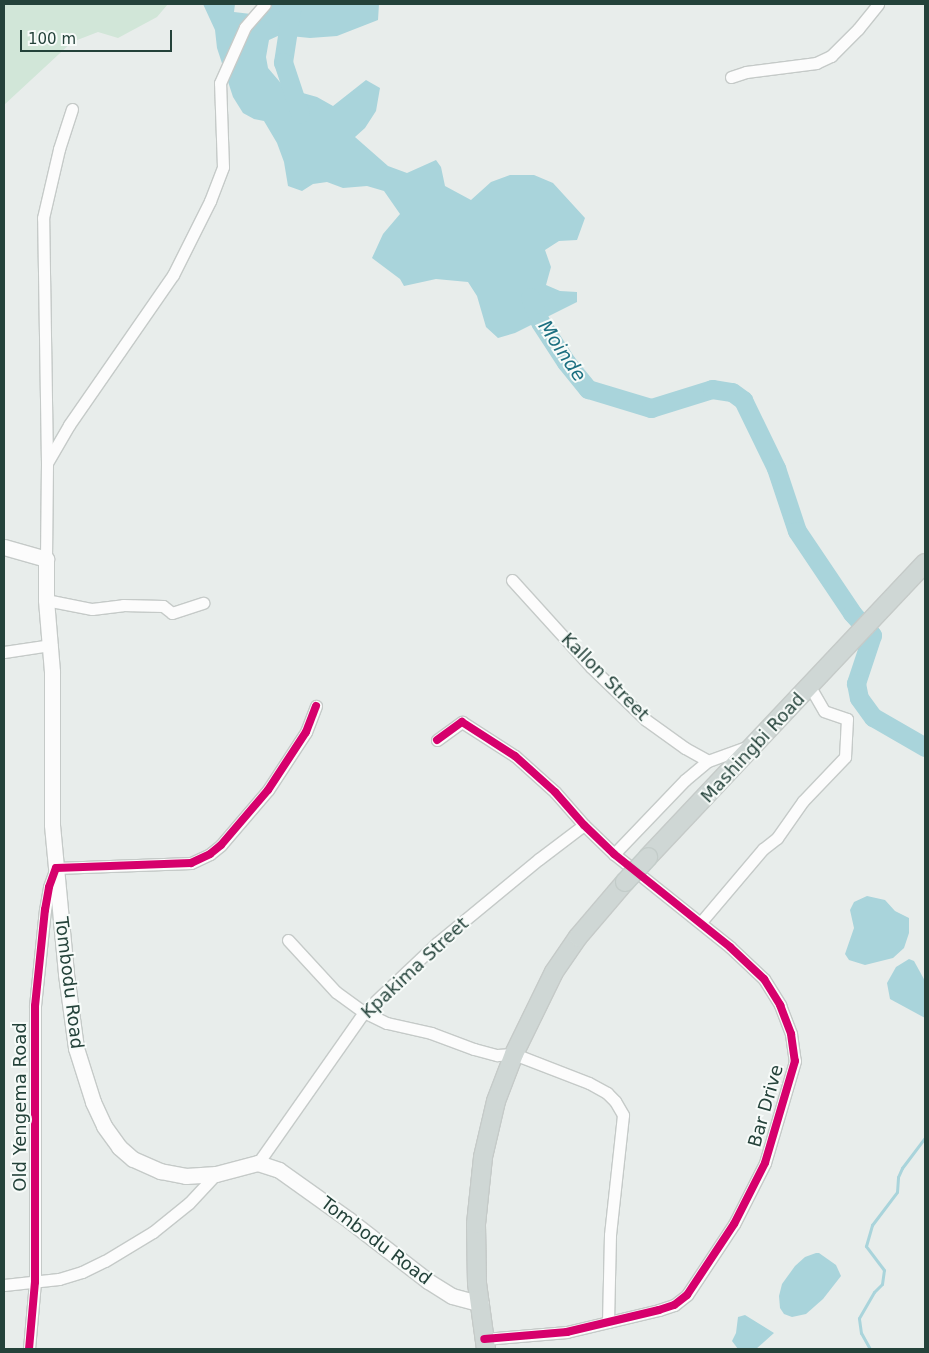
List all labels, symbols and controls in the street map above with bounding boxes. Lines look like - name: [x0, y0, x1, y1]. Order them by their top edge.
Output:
- scale bar: [22, 20, 175, 52]
- text: 100 m: [28, 30, 76, 48]
- water label: Moinde: [533, 316, 591, 386]
- street label: Kallon Street: [557, 629, 653, 725]
- street label: Mashingbi Road: [697, 689, 809, 807]
- street label: Kpakima Street: [357, 913, 473, 1023]
- street label: Tombodu Road: [50, 916, 88, 1050]
- street label: Old Yengema Road: [9, 1022, 31, 1192]
- street label: Bar Drive: [744, 1062, 788, 1150]
- street label: Tombodu Road: [317, 1192, 435, 1290]

